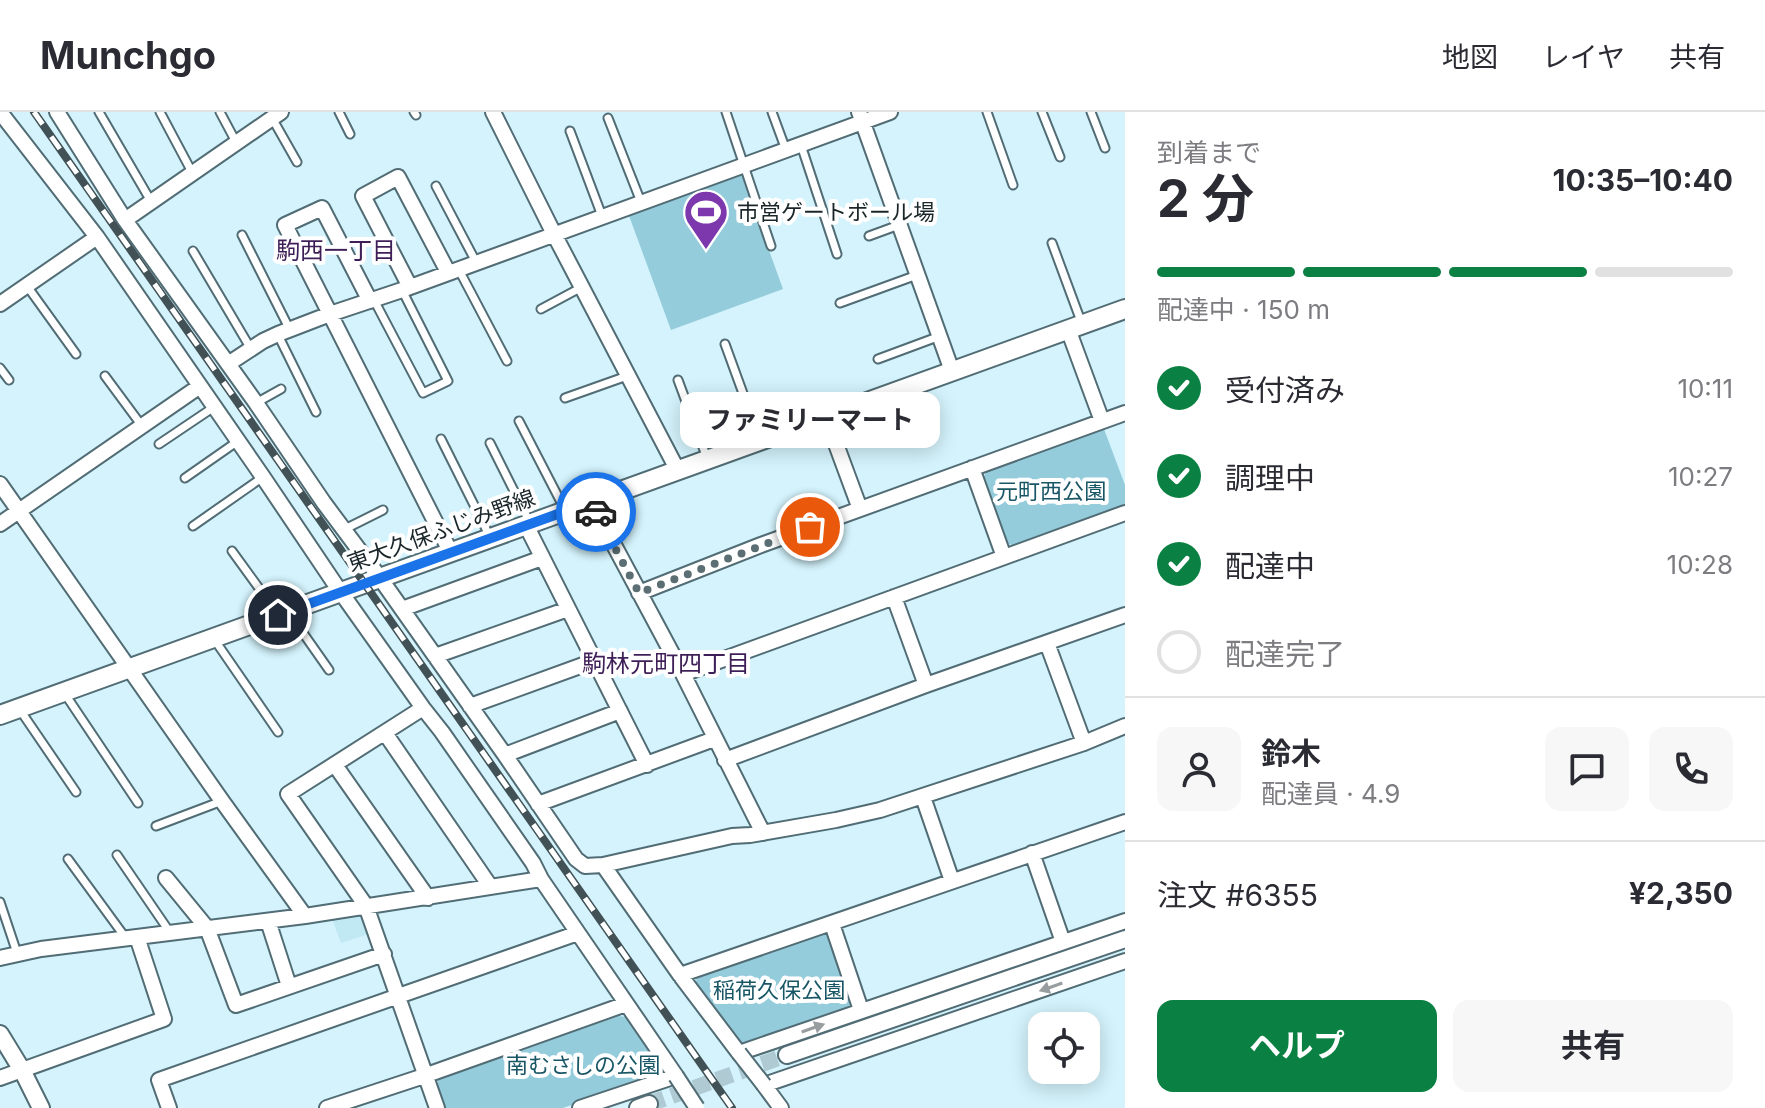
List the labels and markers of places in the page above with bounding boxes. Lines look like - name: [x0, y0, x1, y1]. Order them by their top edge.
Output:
- sports icon: 市営ゲートボール場: [682, 188, 730, 251]
- place label: 市営ゲートボール場: [737, 199, 935, 225]
- callout: ファミリーマート: [680, 391, 940, 447]
- pin: [776, 493, 844, 561]
- pin: [244, 581, 312, 649]

